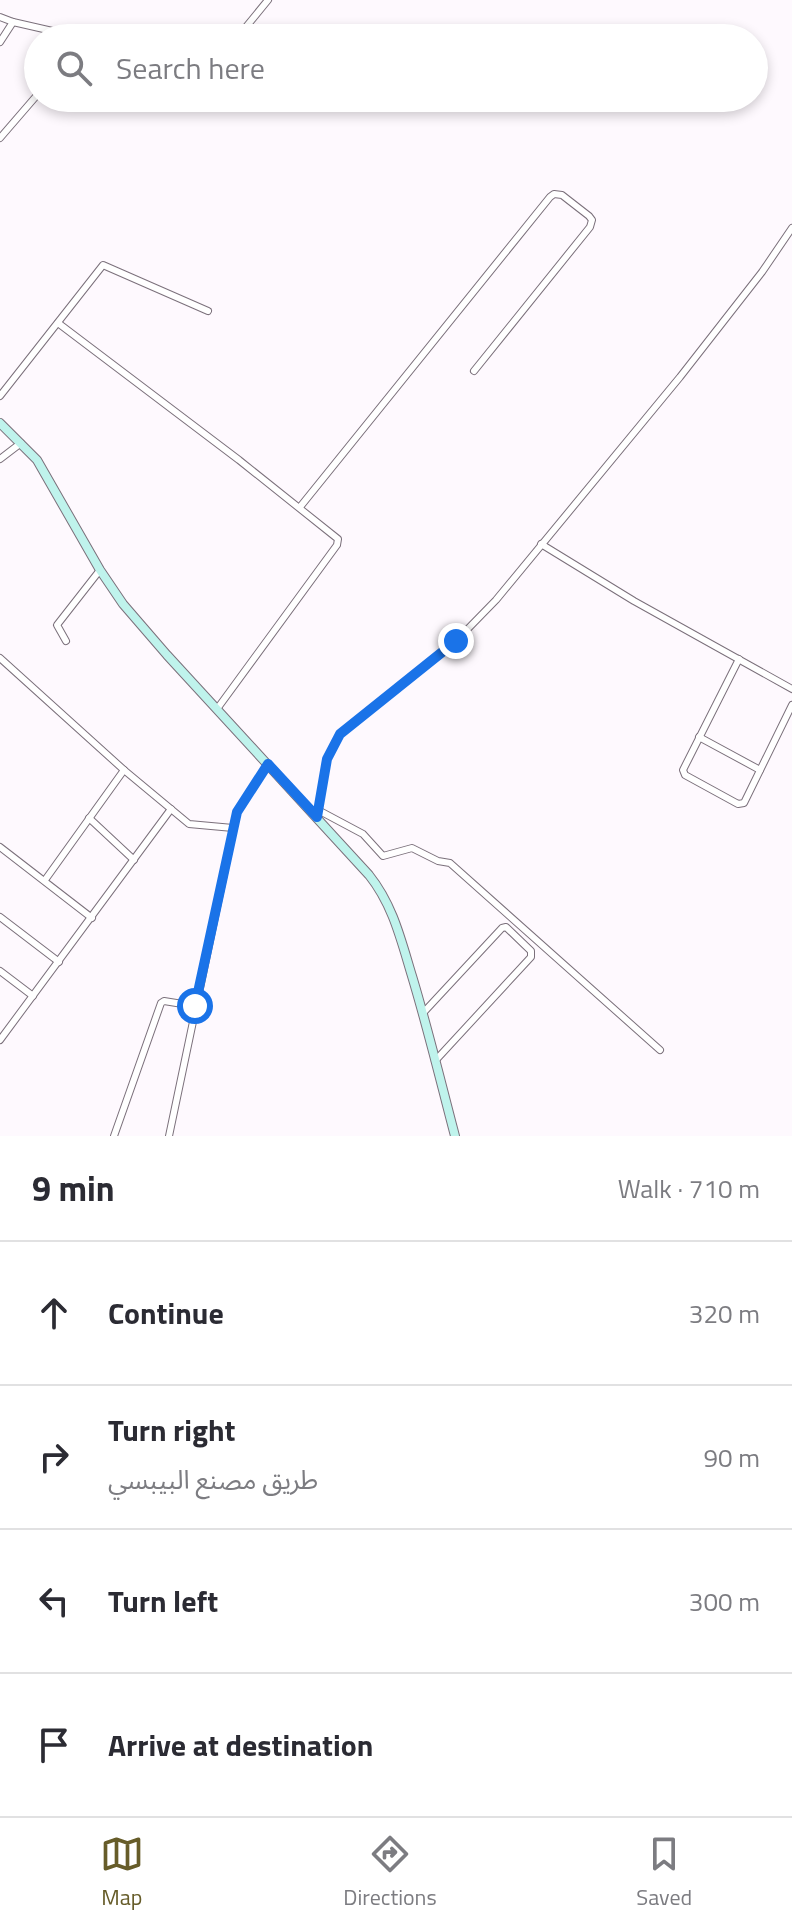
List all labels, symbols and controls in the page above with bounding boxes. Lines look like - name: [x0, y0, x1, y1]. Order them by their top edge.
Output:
- search box: [24, 24, 768, 112]
- text: Search here: [116, 45, 265, 91]
- icon: search: [52, 46, 96, 90]
- route end: [438, 623, 474, 659]
- route start: [177, 988, 213, 1024]
- text: 9 min: [32, 1162, 115, 1214]
- text: Walk · 710 m: [618, 1169, 760, 1208]
- text: Continue: [108, 1290, 224, 1336]
- icon: ahead: [32, 1291, 76, 1335]
- text: 320 m: [689, 1294, 760, 1333]
- text: Turn right: [108, 1407, 236, 1453]
- icon: right: [32, 1435, 76, 1479]
- text: 90 m: [703, 1438, 760, 1477]
- text: طريق مصنع البيبسي: [108, 1460, 318, 1499]
- text: Turn left: [108, 1578, 218, 1624]
- icon: left: [32, 1579, 76, 1623]
- text: 300 m: [689, 1582, 760, 1621]
- text: Arrive at destination: [108, 1722, 373, 1768]
- icon: arrive: [32, 1723, 76, 1767]
- tab: Map: [100, 1832, 144, 1914]
- tab: Directions: [343, 1832, 437, 1914]
- tab: Saved: [636, 1832, 692, 1914]

